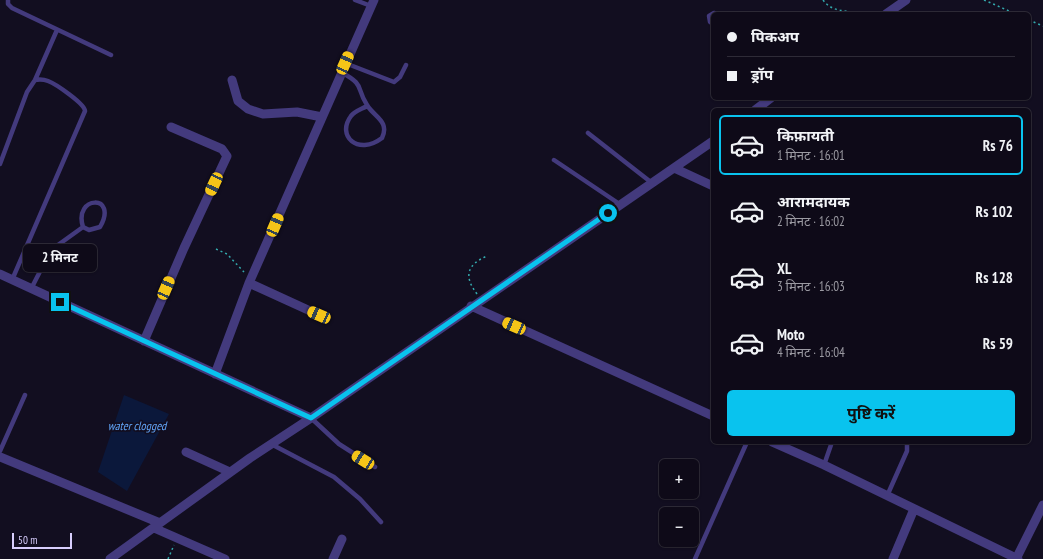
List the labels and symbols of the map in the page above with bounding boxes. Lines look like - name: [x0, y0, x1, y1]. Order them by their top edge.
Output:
- car: [335, 50, 355, 76]
- car: [203, 171, 225, 197]
- route start: [599, 204, 617, 222]
- car: [265, 212, 285, 238]
- callout: 2 मिनट: [23, 244, 97, 272]
- car: [156, 275, 176, 301]
- route end: [51, 293, 69, 311]
- car: [306, 305, 332, 325]
- car: [501, 316, 527, 336]
- water label: water clogged: [108, 418, 168, 433]
- car: [350, 449, 376, 471]
- scale bar: [12, 531, 72, 550]

